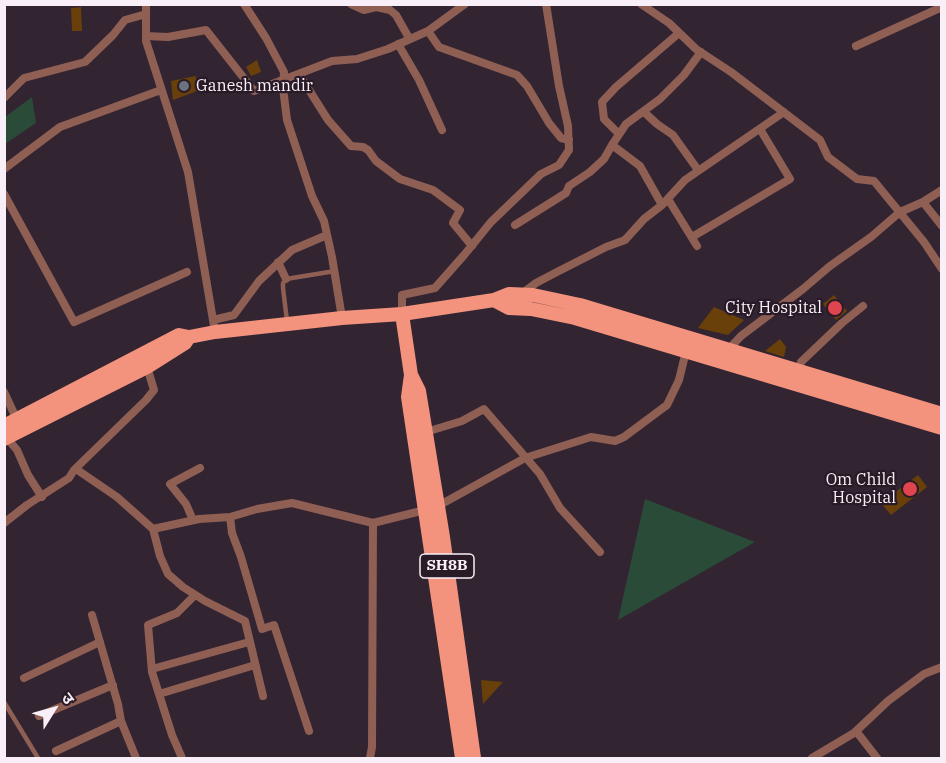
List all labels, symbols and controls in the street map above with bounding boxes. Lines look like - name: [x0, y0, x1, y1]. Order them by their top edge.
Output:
- place label: Ganesh mandir: [196, 76, 313, 96]
- marker: Ganesh mandir: [177, 79, 191, 93]
- place label: City Hospital: [725, 298, 822, 318]
- marker: City Hospital: [826, 299, 844, 317]
- place label: Om Child Hospital: [826, 470, 896, 508]
- marker: Om Child Hospital: [901, 480, 919, 498]
- road number: SH8B: [420, 554, 474, 578]
- north arrow: [24, 679, 84, 739]
- text: उ: [58, 688, 79, 708]

